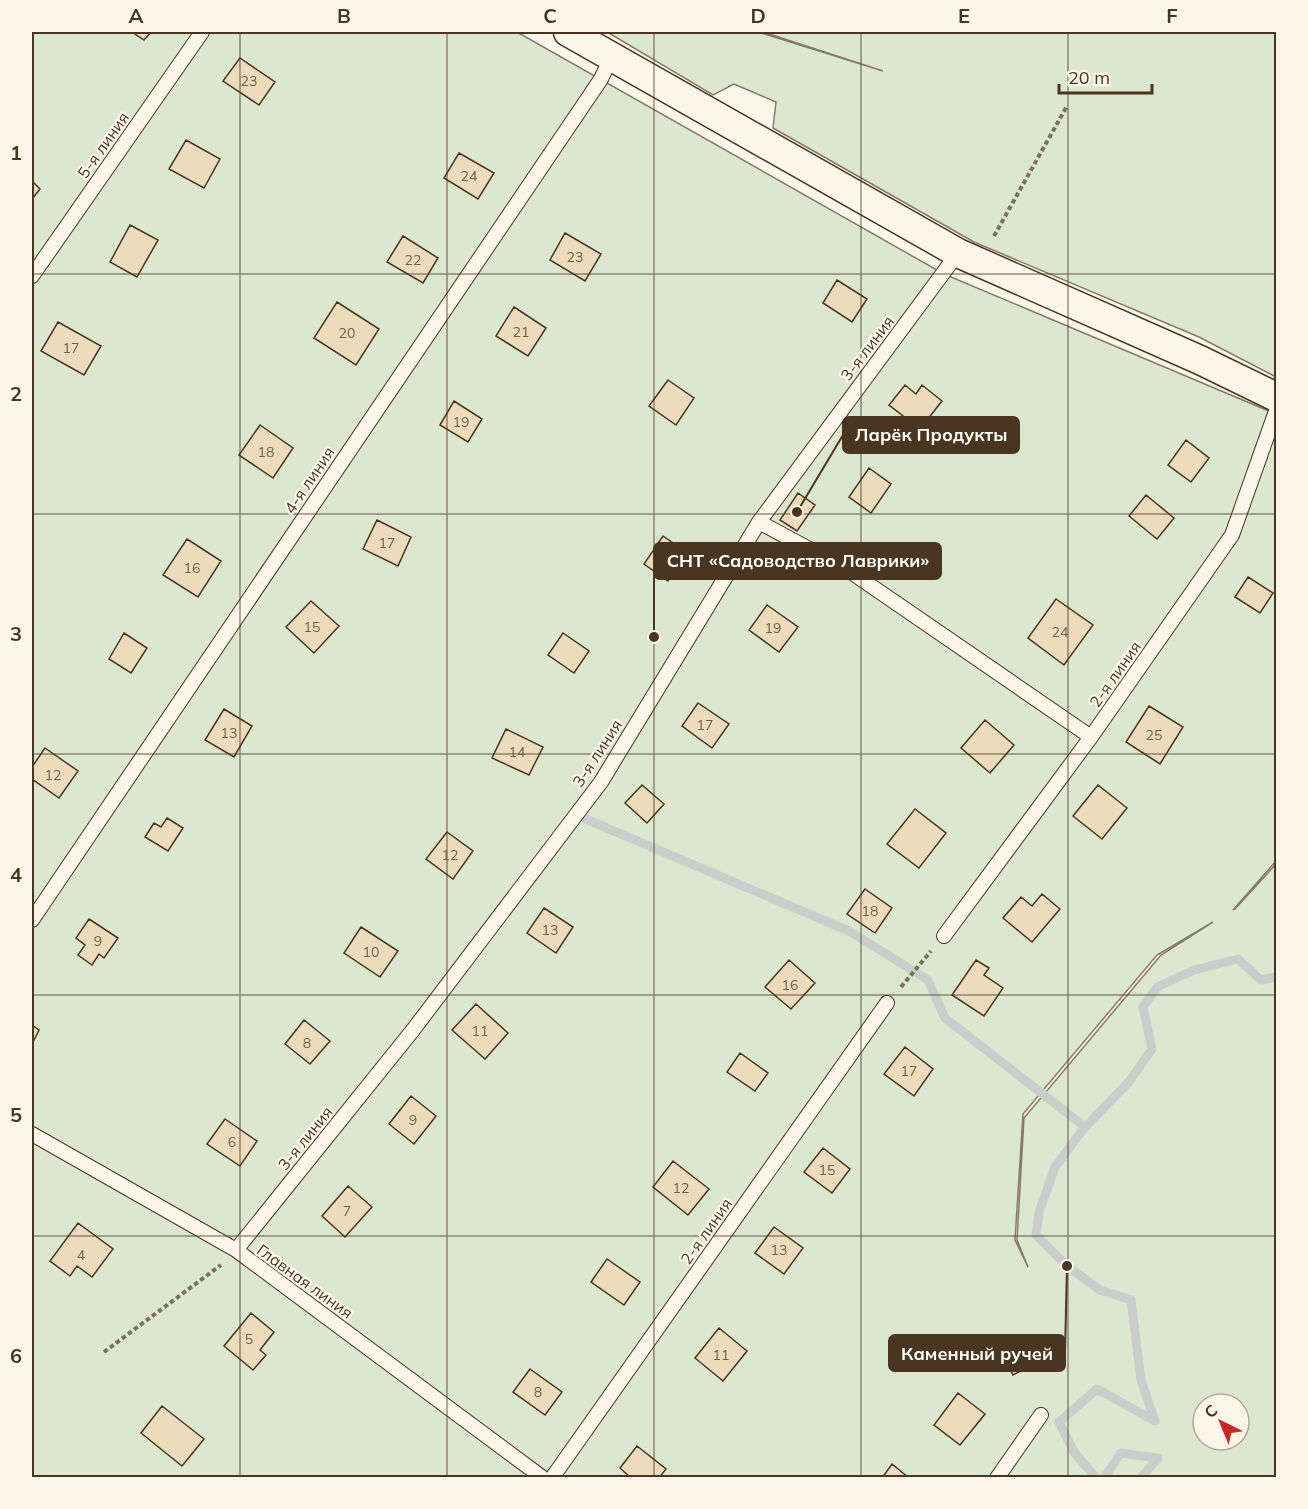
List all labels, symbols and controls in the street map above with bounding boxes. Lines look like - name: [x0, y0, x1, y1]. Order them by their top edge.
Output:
- text: A: [129, 3, 144, 28]
- text: B: [337, 3, 351, 28]
- text: C: [543, 3, 557, 28]
- text: D: [750, 3, 766, 28]
- text: E: [958, 3, 970, 28]
- text: F: [1166, 3, 1178, 28]
- scale bar: [1059, 57, 1152, 95]
- text: 20 m: [1068, 66, 1110, 89]
- house number: 23: [241, 72, 257, 90]
- street label: 5-я линия: [73, 108, 133, 182]
- text: 1: [10, 140, 22, 165]
- house number: 24: [461, 167, 478, 185]
- house number: 23: [567, 248, 583, 266]
- house number: 22: [405, 251, 421, 269]
- street label: 3-я линия: [836, 312, 898, 384]
- house number: 21: [513, 323, 529, 341]
- house number: 20: [339, 324, 355, 342]
- house number: 17: [63, 339, 79, 357]
- text: 2: [10, 381, 22, 406]
- house number: 19: [453, 413, 469, 431]
- callout: Ларёк Продукты: [843, 417, 1019, 453]
- text: Ларёк Продукты: [855, 423, 1007, 446]
- house number: 18: [258, 443, 274, 461]
- street label: 4-я линия: [279, 443, 339, 517]
- house number: 17: [379, 534, 395, 552]
- callout: СНТ «Садоводство Лаврики»: [654, 543, 941, 579]
- text: СНТ «Садоводство Лаврики»: [667, 549, 929, 572]
- house number: 16: [184, 559, 200, 577]
- house number: 15: [304, 618, 320, 636]
- house number: 19: [765, 619, 781, 637]
- text: 3: [10, 621, 22, 646]
- house number: 24: [1052, 623, 1069, 641]
- street label: 2-я линия: [1085, 637, 1145, 711]
- street label: 3-я линия: [568, 716, 626, 790]
- house number: 17: [697, 716, 713, 734]
- house number: 13: [221, 724, 237, 742]
- house number: 25: [1146, 726, 1162, 744]
- house number: 14: [509, 743, 526, 761]
- house number: 12: [45, 766, 61, 784]
- house number: 12: [442, 846, 458, 864]
- text: 4: [10, 862, 22, 887]
- house number: 18: [862, 902, 878, 920]
- house number: 13: [542, 921, 558, 939]
- house number: 9: [94, 932, 102, 950]
- house number: 10: [363, 943, 379, 961]
- house number: 16: [782, 976, 798, 994]
- house number: 11: [472, 1022, 488, 1040]
- house number: 8: [303, 1034, 311, 1052]
- house number: 17: [901, 1062, 917, 1080]
- text: 5: [10, 1102, 22, 1127]
- street label: 3-я линия: [273, 1102, 337, 1174]
- house number: 9: [409, 1111, 417, 1129]
- house number: 6: [228, 1133, 236, 1151]
- house number: 15: [819, 1161, 835, 1179]
- house number: 12: [673, 1179, 689, 1197]
- street label: 2-я линия: [676, 1194, 736, 1268]
- house number: 7: [343, 1202, 351, 1220]
- street label: Главная линия: [253, 1239, 357, 1323]
- house number: 13: [771, 1241, 787, 1259]
- house number: 4: [77, 1246, 86, 1264]
- house number: 5: [245, 1330, 253, 1348]
- callout: Каменный ручей: [889, 1335, 1065, 1371]
- text: Каменный ручей: [901, 1342, 1053, 1365]
- text: 6: [10, 1343, 22, 1368]
- house number: 11: [713, 1346, 729, 1364]
- house number: 8: [534, 1383, 542, 1401]
- north arrow: [1191, 1392, 1251, 1452]
- text: С: [1200, 1400, 1222, 1422]

